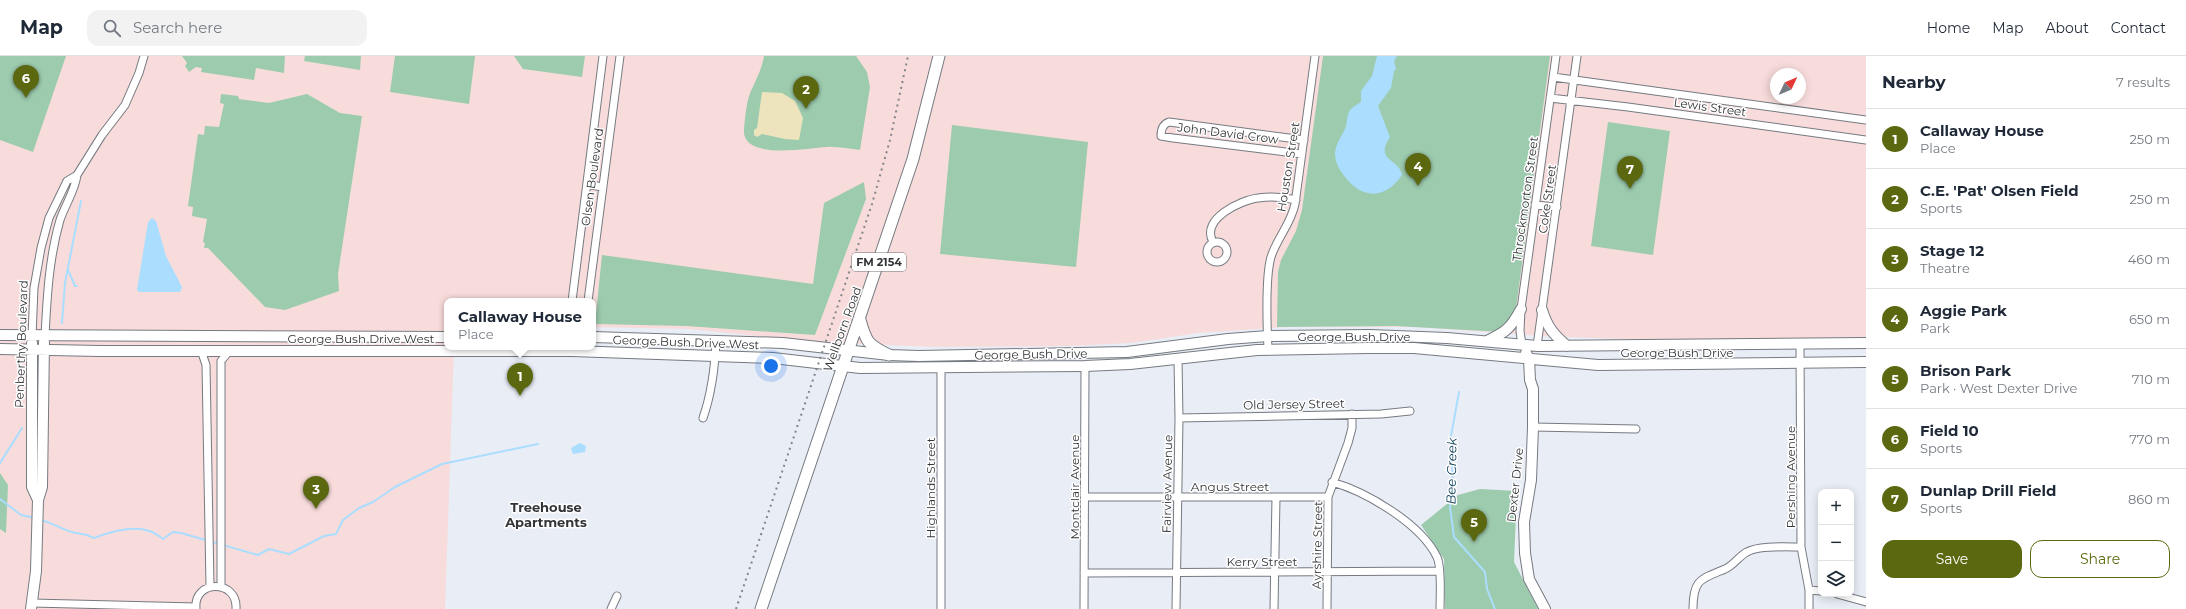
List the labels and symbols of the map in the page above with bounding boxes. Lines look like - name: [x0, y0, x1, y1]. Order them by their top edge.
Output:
- pin: 6: [13, 65, 39, 98]
- north arrow: [1770, 68, 1806, 104]
- pin: 2: [793, 76, 819, 109]
- street label: Lewis Street: [1673, 94, 1747, 120]
- street label: John David Crow: [1176, 119, 1280, 147]
- street label: Houston Street: [1273, 121, 1303, 213]
- street label: Olsen Boulevard: [578, 127, 606, 227]
- street label: Throckmorton Street: [1509, 136, 1541, 262]
- pin: 4: [1405, 153, 1431, 186]
- pin: 7: [1617, 156, 1643, 189]
- street label: Coke Street: [1535, 163, 1559, 234]
- road number: FM 2154: [852, 253, 906, 271]
- street label: Penberthy Boulevard: [11, 280, 31, 408]
- street label: Wellborn Road: [820, 284, 864, 374]
- street label: George Bush Drive: [1298, 329, 1410, 344]
- street label: George Bush Drive West: [288, 331, 435, 346]
- street label: George Bush Drive West: [612, 332, 760, 352]
- street label: George Bush Drive: [1621, 345, 1733, 360]
- street label: George Bush Drive: [974, 346, 1088, 362]
- your location: [761, 356, 781, 376]
- pin: 1: [507, 363, 533, 396]
- street label: Old Jersey Street: [1243, 396, 1345, 412]
- street label: Pershing Avenue: [1783, 426, 1798, 528]
- street label: Montclair Avenue: [1067, 434, 1082, 540]
- street label: Fairview Avenue: [1159, 435, 1175, 533]
- water label: Bee Creek: [1442, 436, 1460, 505]
- street label: Highlands Street: [923, 437, 938, 539]
- street label: Dexter Drive: [1504, 447, 1526, 523]
- pin: 3: [303, 476, 329, 509]
- street label: Angus Street: [1191, 479, 1269, 494]
- district label: Treehouse Apartments: [504, 499, 587, 530]
- street label: Ayrshire Street: [1309, 501, 1325, 589]
- pin: 5: [1461, 509, 1487, 542]
- street label: Kerry Street: [1227, 554, 1298, 569]

